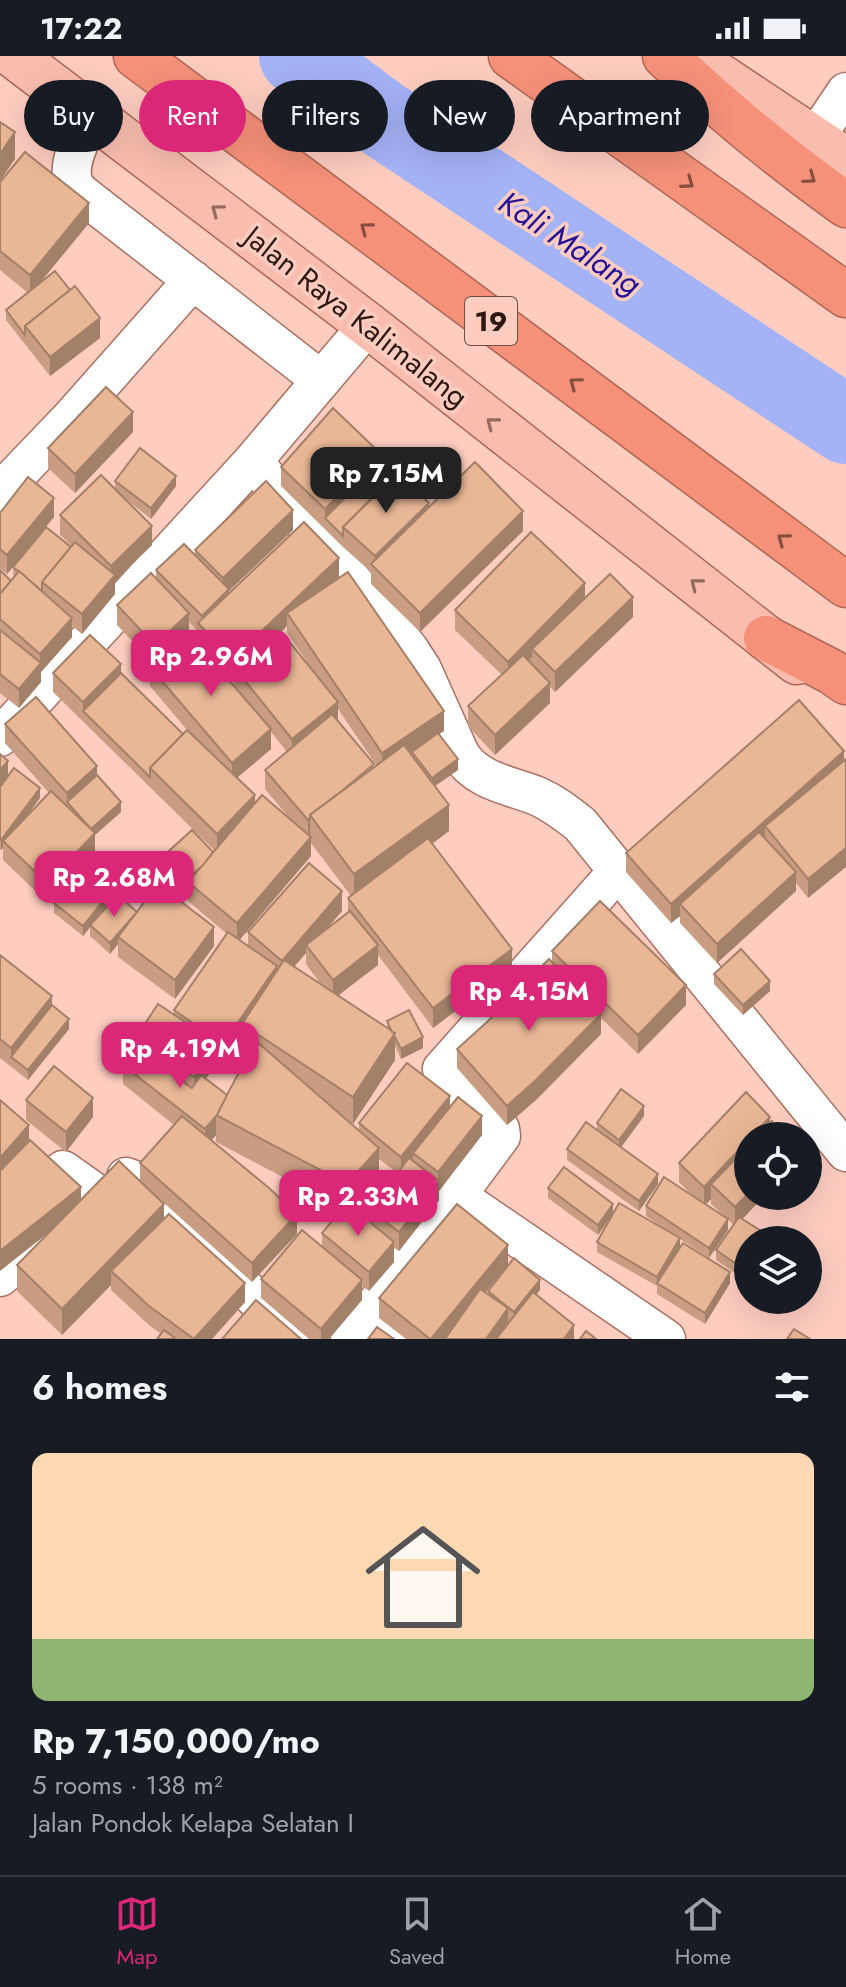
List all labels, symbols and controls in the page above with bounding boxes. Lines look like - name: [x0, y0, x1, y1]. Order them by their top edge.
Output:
- text: 17:22: [40, 7, 122, 50]
- chip: Buy: [24, 80, 123, 152]
- chip: Rent: [139, 80, 246, 152]
- chip: Filters: [262, 80, 388, 152]
- chip: New: [404, 80, 515, 152]
- chip: Apartment: [531, 80, 709, 152]
- one-way arrow: [801, 169, 815, 183]
- one-way arrow: [680, 173, 694, 188]
- water label: Kali Malang: [490, 180, 651, 306]
- one-way arrow: [211, 206, 226, 220]
- street label: Jalan Raya Kalimalang: [232, 213, 477, 418]
- one-way arrow: [361, 223, 375, 238]
- road number: 19: [465, 297, 517, 345]
- one-way arrow: [569, 379, 584, 393]
- one-way arrow: [486, 418, 501, 432]
- pin: Rp 7.15M: [303, 447, 469, 515]
- text: Rp 7.15M: [328, 454, 444, 492]
- one-way arrow: [778, 534, 792, 548]
- one-way arrow: [690, 579, 705, 593]
- pin: Rp 2.96M: [128, 630, 294, 698]
- text: Rp 2.96M: [149, 637, 273, 675]
- pin: Rp 2.68M: [31, 851, 197, 919]
- text: Rp 2.68M: [53, 858, 175, 896]
- pin: Rp 4.15M: [446, 965, 612, 1033]
- text: Rp 4.15M: [469, 972, 589, 1010]
- pin: Rp 4.19M: [97, 1022, 263, 1090]
- text: Rp 4.19M: [120, 1029, 240, 1067]
- map controls: [734, 1122, 822, 1314]
- button: locate: [734, 1122, 822, 1210]
- pin: Rp 2.33M: [275, 1170, 441, 1238]
- text: Rp 2.33M: [297, 1177, 419, 1215]
- button: layers: [734, 1226, 822, 1314]
- text: 6 homes: [32, 1363, 167, 1412]
- icon: filters: [770, 1365, 814, 1409]
- icon: home: [351, 1505, 495, 1649]
- text: Rp 7,150,000/mo: [32, 1717, 320, 1766]
- text: 5 rooms · 138 m²: [32, 1766, 223, 1804]
- text: Jalan Pondok Kelapa Selatan I: [32, 1804, 354, 1842]
- tab: Map: [115, 1892, 159, 1972]
- tab: Saved: [389, 1892, 445, 1972]
- tab: Home: [675, 1892, 731, 1972]

